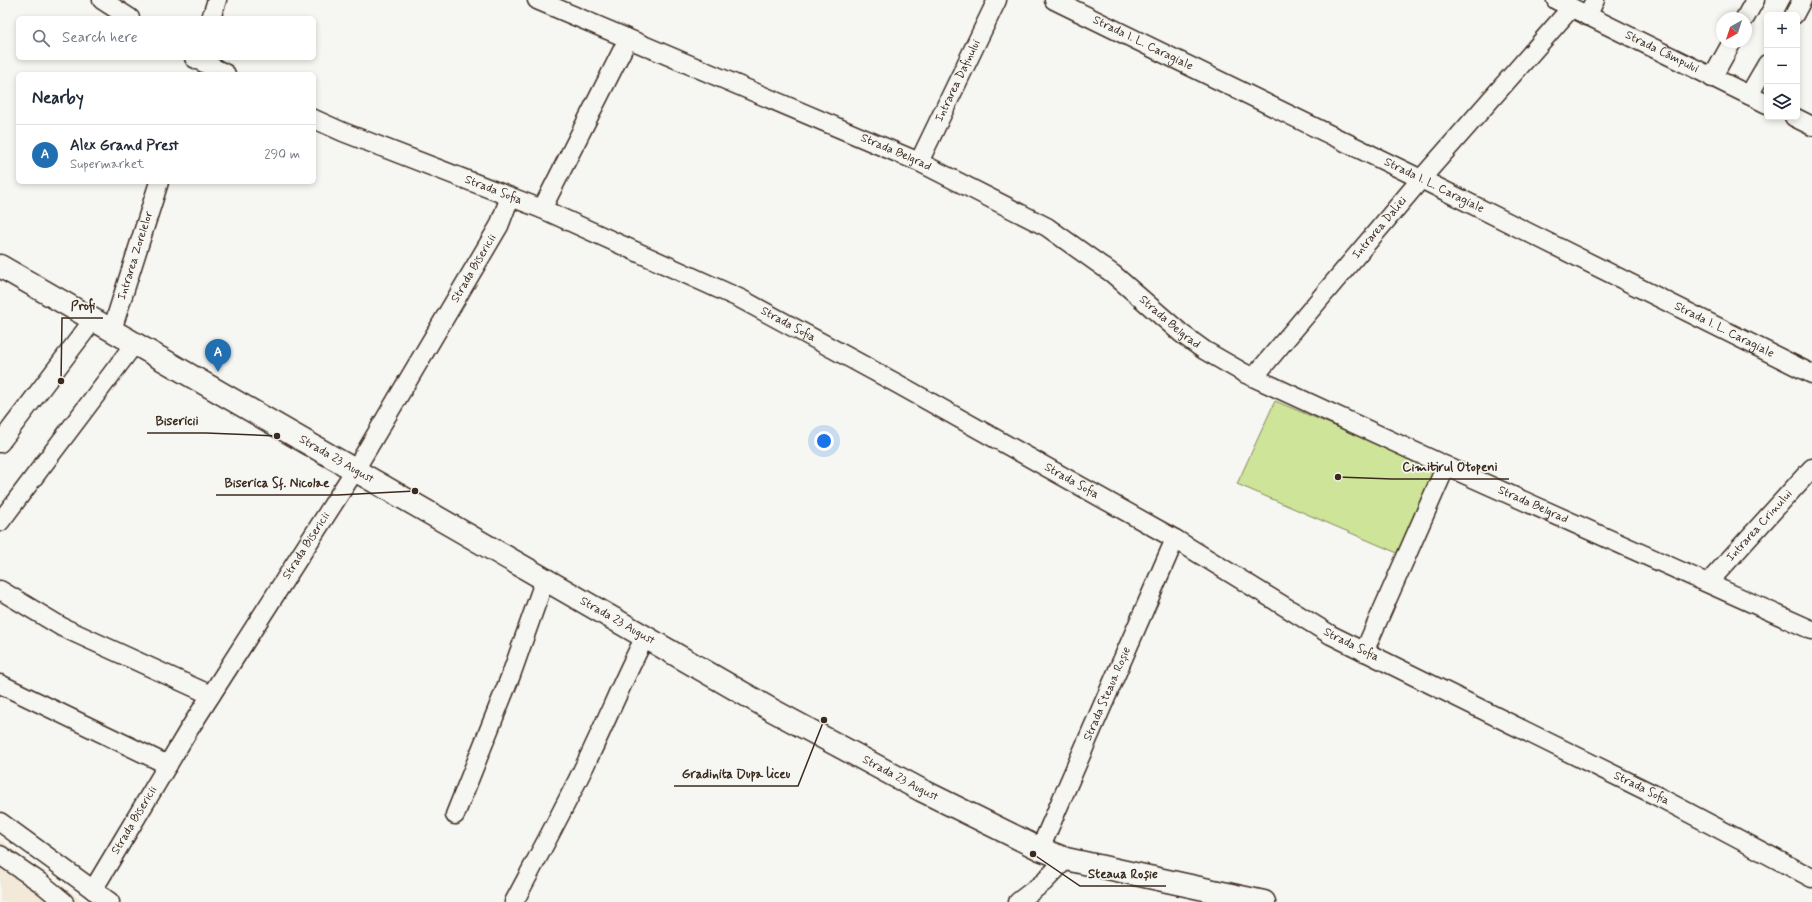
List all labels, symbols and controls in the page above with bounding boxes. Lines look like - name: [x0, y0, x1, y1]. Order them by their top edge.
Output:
- street label: Strada I. L. Caragiale: [1090, 12, 1196, 75]
- north arrow: [1716, 12, 1752, 48]
- map controls: [1764, 12, 1800, 120]
- button: +: [1764, 12, 1800, 48]
- search box: [16, 16, 316, 60]
- icon: search: [30, 27, 52, 49]
- street label: Strada Câmpului: [1622, 27, 1702, 77]
- text: Search here: [62, 28, 138, 48]
- street label: Intrarea Dafinului: [931, 37, 985, 125]
- button: −: [1764, 48, 1800, 84]
- button: layers: [1764, 84, 1800, 120]
- text: Nearby: [32, 87, 84, 109]
- street label: Strada Belgrad: [858, 130, 934, 175]
- text: Alex Grand Prest: [70, 136, 179, 156]
- text: A: [41, 146, 49, 163]
- text: 290 m: [264, 146, 300, 163]
- street label: Strada I. L. Caragiale: [1381, 154, 1487, 217]
- text: Supermarket: [70, 156, 144, 173]
- street label: Strada Sofia: [462, 172, 524, 209]
- street label: Intrarea Daliei: [1349, 193, 1411, 262]
- street label: Intrarea Zorelelor: [114, 209, 157, 302]
- street label: Strada Bisericii: [447, 231, 501, 306]
- street label: Strada Belgrad: [1135, 292, 1204, 353]
- callout: Profi: [62, 293, 103, 318]
- text: Profi: [71, 298, 96, 315]
- street label: Strada I. L. Caragiale: [1671, 299, 1777, 362]
- street label: Strada Sofia: [758, 303, 818, 346]
- pin: A: [205, 339, 231, 372]
- callout: Bisericii: [147, 408, 206, 433]
- text: Bisericii: [155, 413, 199, 430]
- your location: [814, 431, 834, 451]
- street label: Strada 23 August: [296, 432, 377, 488]
- callout: Cimitirul Otopeni: [1392, 454, 1509, 479]
- street label: Strada Sofia: [1041, 459, 1102, 503]
- text: Cimitirul Otopeni: [1402, 459, 1498, 476]
- callout: Biserica Sf. Nicolae: [216, 470, 338, 495]
- text: Biserica Sf. Nicolae: [225, 475, 330, 492]
- street label: Strada Belgrad: [1495, 482, 1571, 528]
- street label: Intrarea Crinului: [1723, 487, 1796, 565]
- street label: Strada Bisericii: [279, 509, 334, 583]
- street label: Strada 23 August: [577, 593, 658, 649]
- street label: Strada Sofia: [1320, 624, 1382, 665]
- street label: Strada Steaua Roșie: [1080, 644, 1135, 744]
- street label: Strada 23 August: [859, 752, 942, 806]
- callout: Gradinita Dupa liceu: [674, 761, 798, 786]
- text: Gradinita Dupa liceu: [682, 766, 791, 783]
- street label: Strada Sofia: [1611, 768, 1672, 809]
- street label: Strada Bisericii: [108, 783, 161, 858]
- callout: Steaua Roșie: [1080, 861, 1166, 886]
- text: Steaua Roșie: [1088, 866, 1158, 883]

